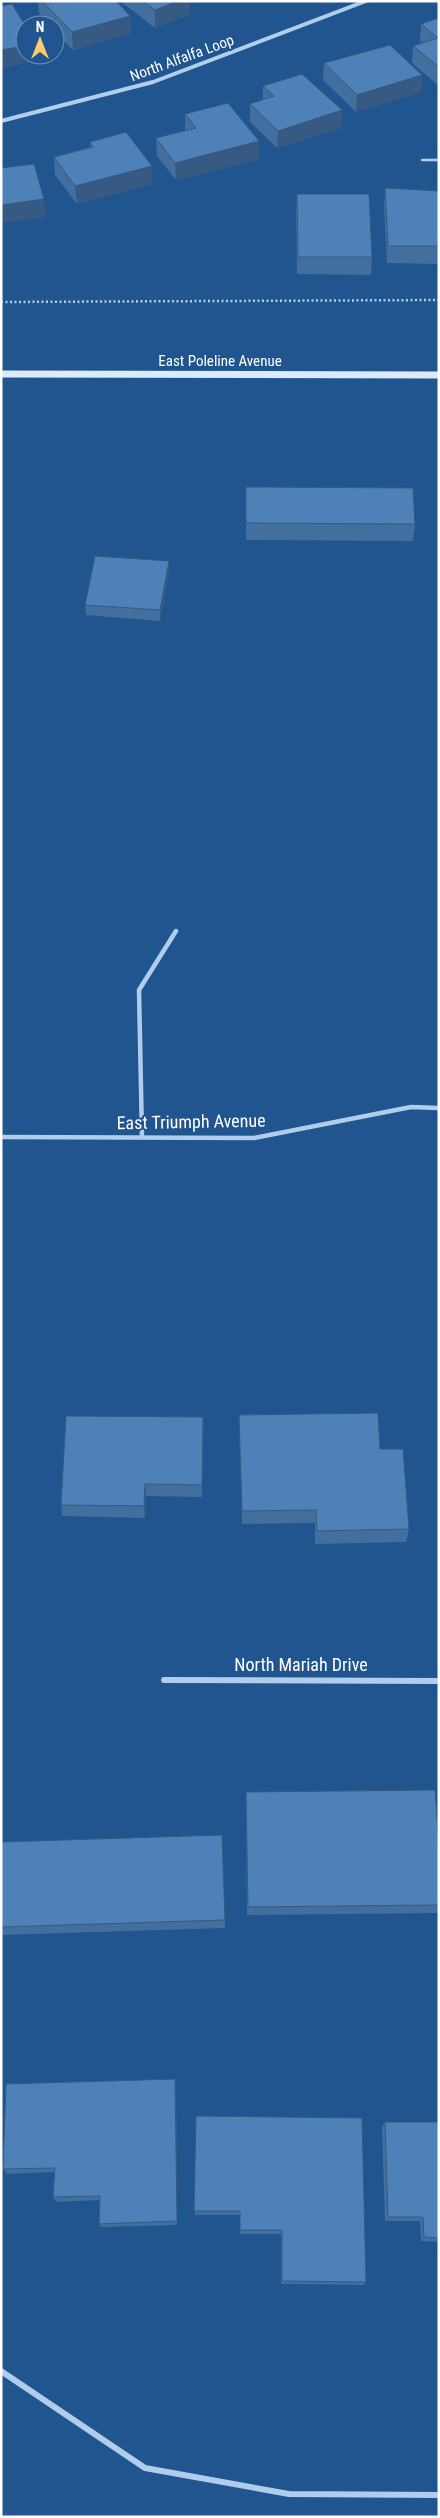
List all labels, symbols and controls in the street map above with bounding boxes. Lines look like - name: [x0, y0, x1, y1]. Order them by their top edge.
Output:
- north arrow: [15, 15, 65, 65]
- text: N: [36, 19, 44, 35]
- street label: North Alfalfa Loop: [128, 31, 236, 85]
- street label: East Poleline Avenue: [158, 352, 282, 370]
- street label: East Triumph Avenue: [116, 1110, 266, 1133]
- street label: North Mariah Drive: [234, 1654, 368, 1675]

